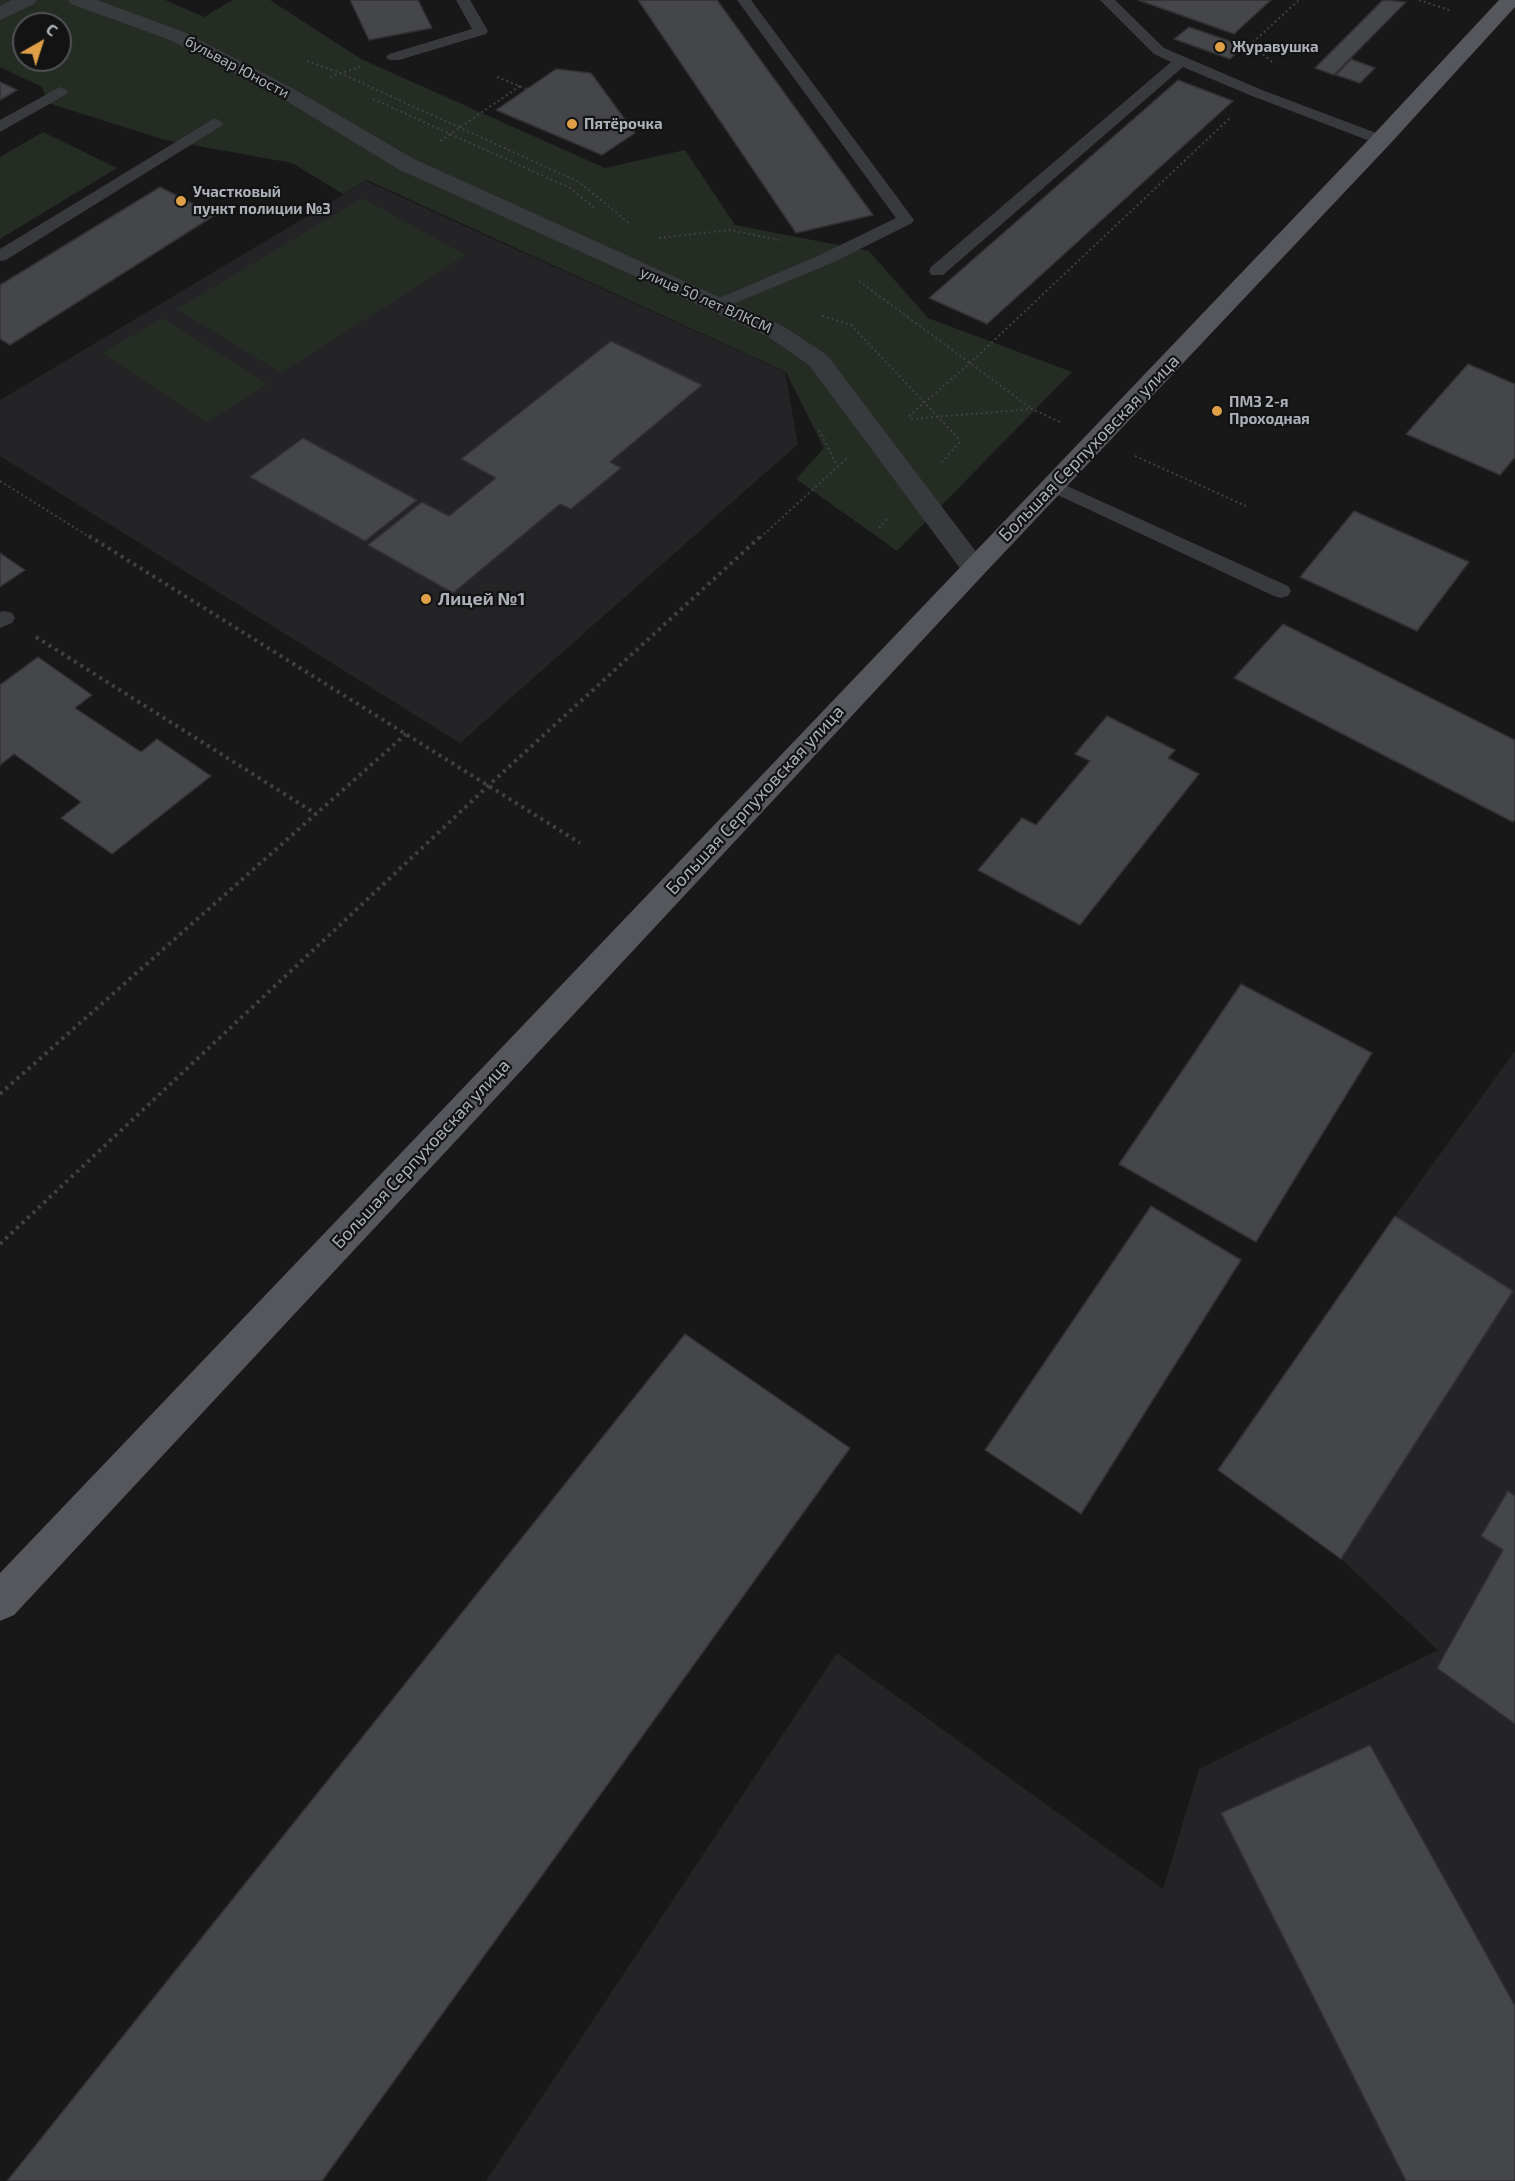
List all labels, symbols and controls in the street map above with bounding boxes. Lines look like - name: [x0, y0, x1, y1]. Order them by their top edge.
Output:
- north arrow: [12, 12, 72, 72]
- text: С: [43, 19, 62, 40]
- street label: бульвар Юности: [182, 32, 292, 102]
- place label: Журавушка: [1232, 38, 1319, 56]
- marker: Журавушка: [1213, 40, 1227, 54]
- place label: Пятёрочка: [584, 115, 663, 133]
- marker: Пятёрочка: [565, 117, 579, 131]
- place label: Участковый пункт полиции №3: [193, 183, 331, 218]
- marker: Участковый пункт полиции №3: [174, 194, 188, 208]
- street label: улица 50 лет ВЛКСМ: [637, 263, 775, 337]
- street label: Большая Серпуховская улица: [994, 350, 1184, 546]
- place label: ПМЗ 2-я Проходная: [1229, 393, 1310, 428]
- marker: ПМЗ 2-я Проходная: [1210, 404, 1224, 418]
- place label: Лицей №1: [438, 588, 525, 610]
- marker: Лицей №1: [419, 592, 433, 606]
- street label: Большая Серпуховская улица: [662, 701, 848, 899]
- street label: Большая Серпуховская улица: [328, 1055, 514, 1253]

